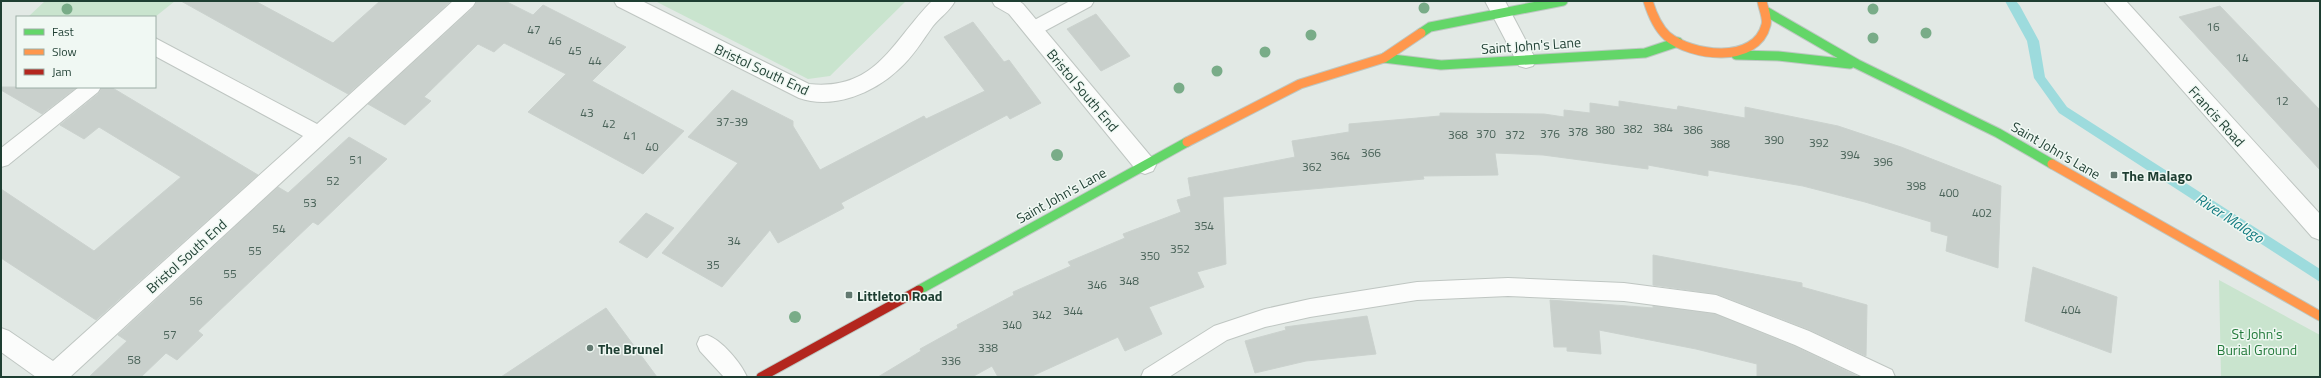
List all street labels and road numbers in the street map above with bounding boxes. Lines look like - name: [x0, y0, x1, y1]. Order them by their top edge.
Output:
- street label: Saint John's Lane: [1480, 31, 1582, 59]
- street label: Bristol South End: [711, 38, 813, 100]
- street label: Bristol South End: [1042, 44, 1124, 136]
- street label: Francis Road: [2184, 81, 2250, 151]
- street label: Saint John's Lane: [2007, 116, 2105, 184]
- street label: Saint John's Lane: [1012, 162, 1110, 228]
- street label: Bristol South End: [141, 214, 231, 298]

